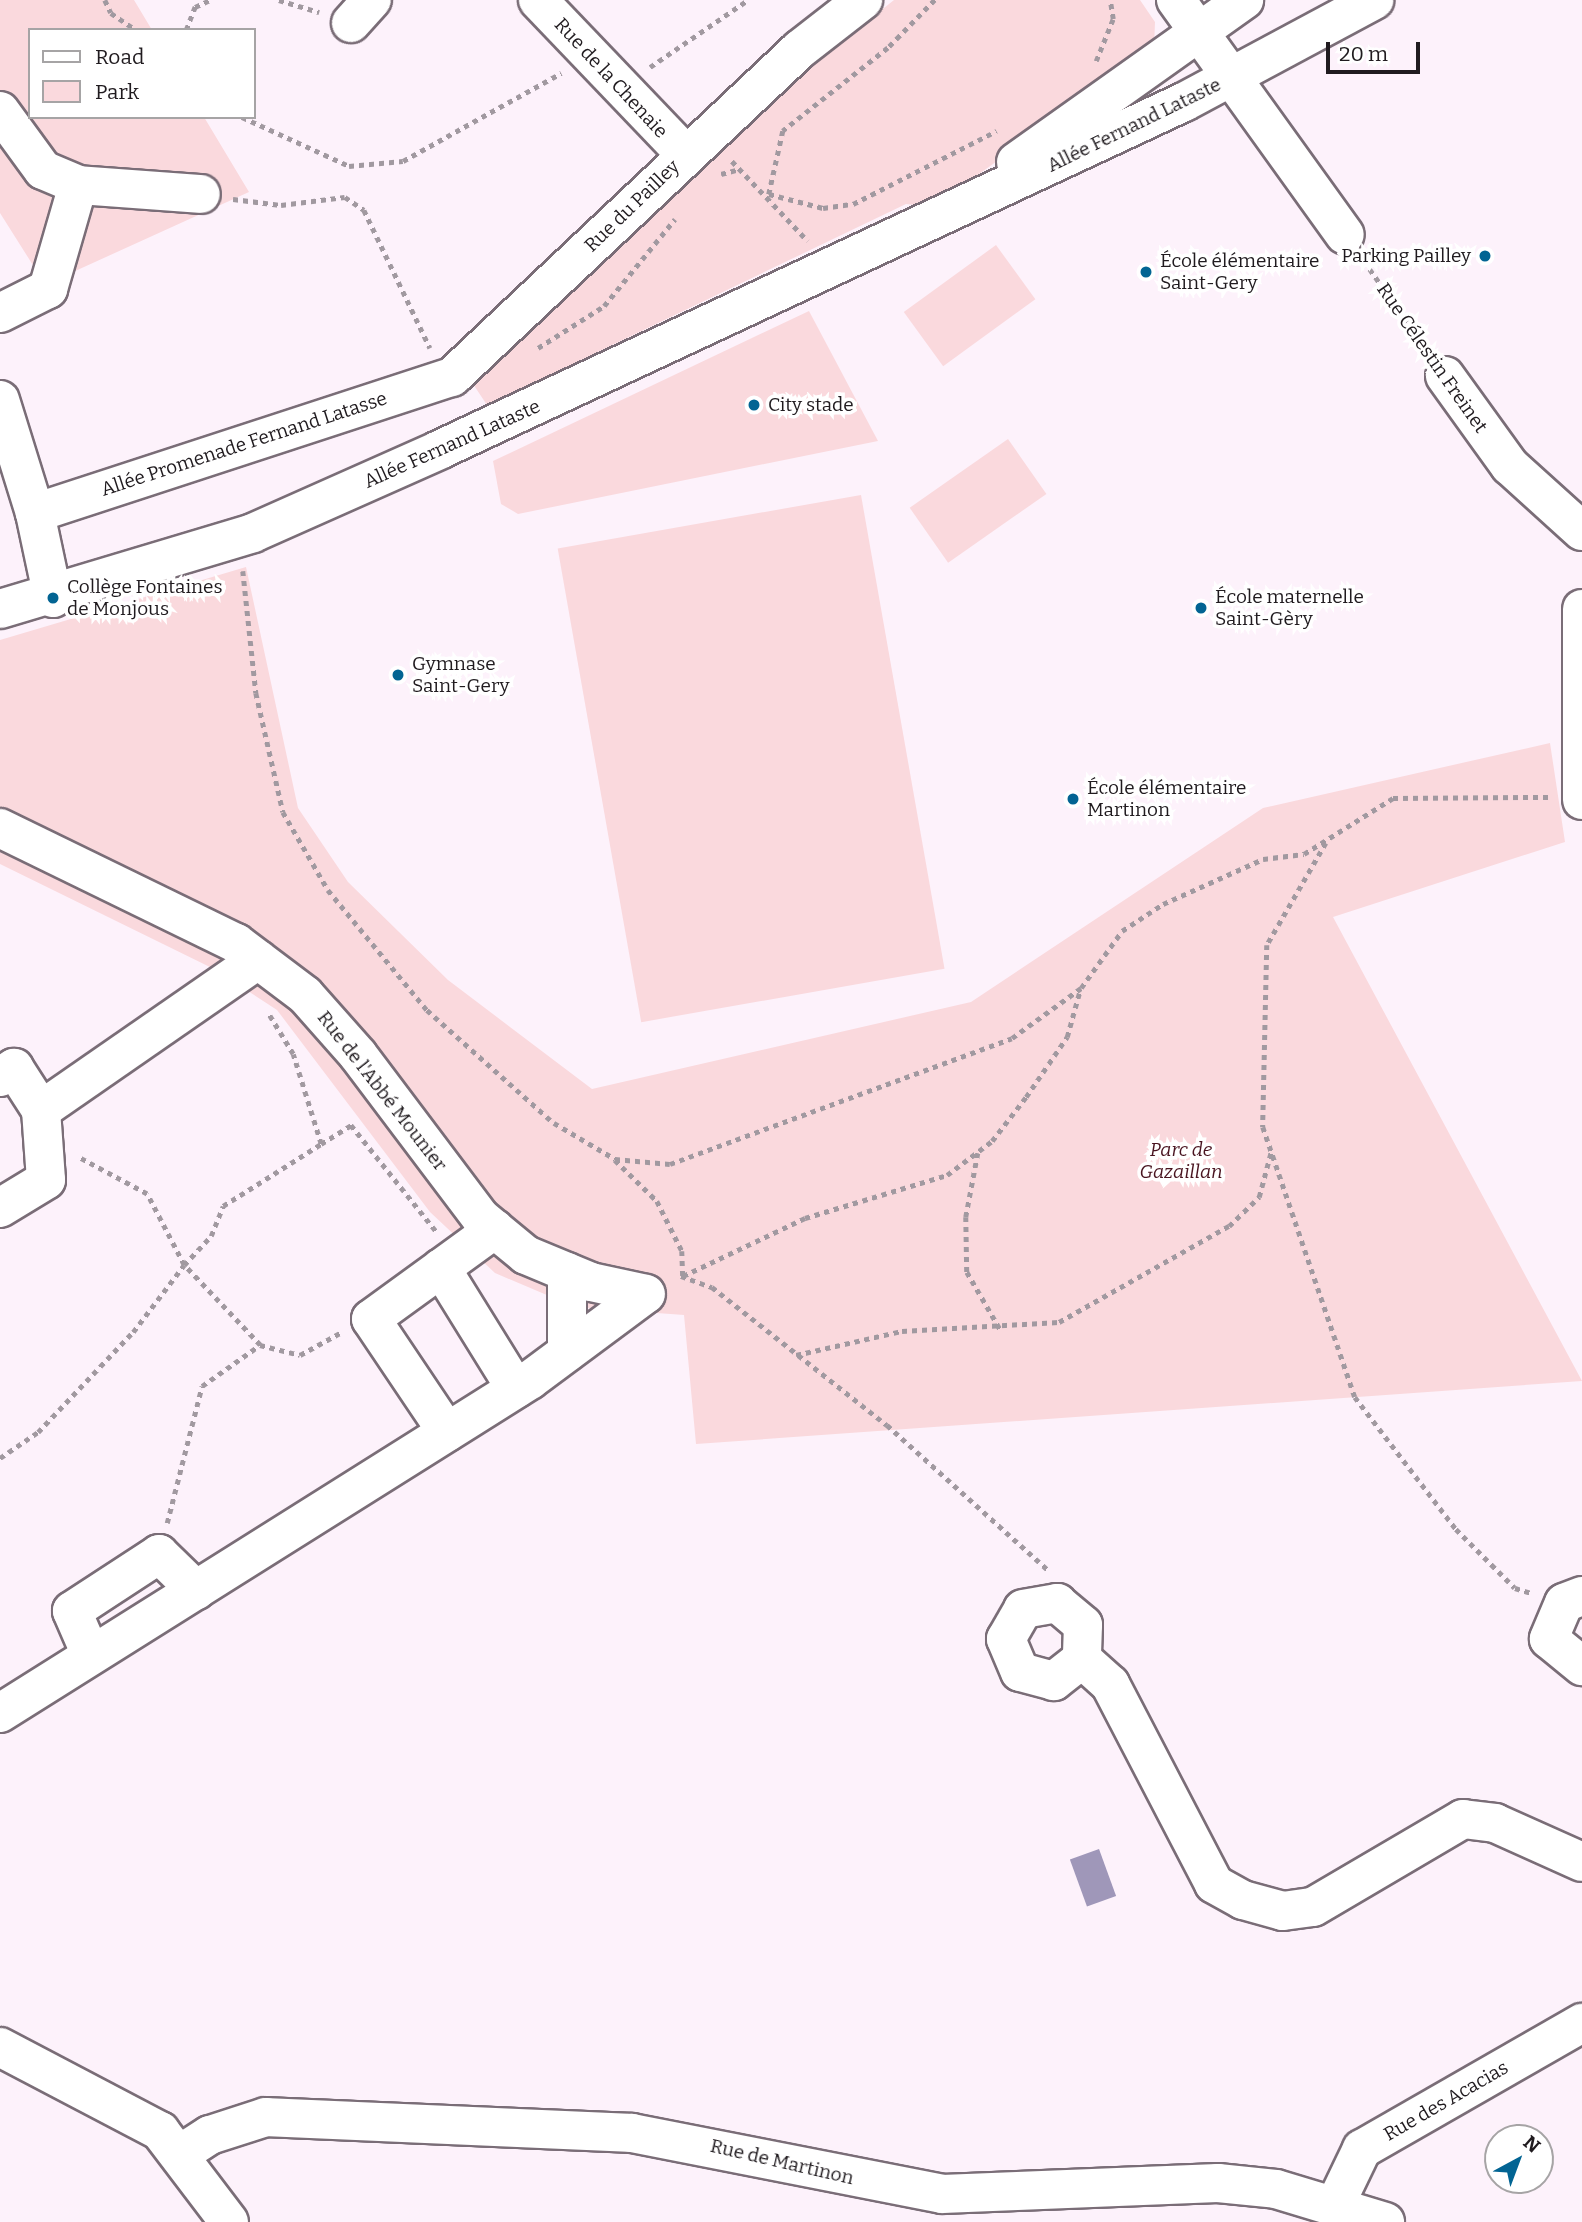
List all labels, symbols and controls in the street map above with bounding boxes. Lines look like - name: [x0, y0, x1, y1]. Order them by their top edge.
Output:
- street label: Rue de la Chenaie: [550, 13, 672, 143]
- legend: [28, 28, 256, 119]
- scale bar: [1330, 28, 1424, 72]
- text: 20 m: [1339, 41, 1388, 67]
- text: Road: [95, 44, 144, 70]
- street label: Allée Fernand Lataste: [1043, 73, 1225, 177]
- text: Park: [95, 79, 139, 105]
- street label: Rue du Pailley: [580, 155, 684, 257]
- place label: Parking Pailley: [1341, 245, 1471, 267]
- marker: Parking Pailley: [1477, 248, 1493, 264]
- place label: École élémentaire Saint-Gery: [1160, 250, 1319, 294]
- marker: École élémentaire Saint-Gery: [1138, 264, 1154, 280]
- street label: Rue Célestin Freinet: [1372, 279, 1492, 437]
- street label: Allée Promenade Fernand Latasse: [98, 387, 390, 501]
- place label: City stade: [768, 394, 854, 416]
- street label: Allée Fernand Lataste: [360, 395, 544, 493]
- marker: City stade: [746, 397, 762, 413]
- place label: Collège Fontaines de Monjous: [67, 576, 223, 620]
- place label: École maternelle Saint-Gèry: [1215, 586, 1364, 630]
- marker: Collège Fontaines de Monjous: [45, 590, 61, 606]
- marker: École maternelle Saint-Gèry: [1193, 600, 1209, 616]
- place label: Gymnase Saint-Gery: [412, 653, 510, 697]
- marker: Gymnase Saint-Gery: [390, 667, 406, 683]
- place label: École élémentaire Martinon: [1087, 777, 1246, 821]
- marker: École élémentaire Martinon: [1065, 791, 1081, 807]
- street label: Rue de l'Abbé Mounier: [313, 1007, 451, 1175]
- park label: Parc de Gazaillan: [1139, 1139, 1223, 1183]
- street label: Rue des Acacias: [1380, 2056, 1512, 2146]
- north arrow: [1484, 2124, 1554, 2194]
- text: N: [1519, 2131, 1545, 2158]
- street label: Rue de Martinon: [708, 2134, 856, 2190]

